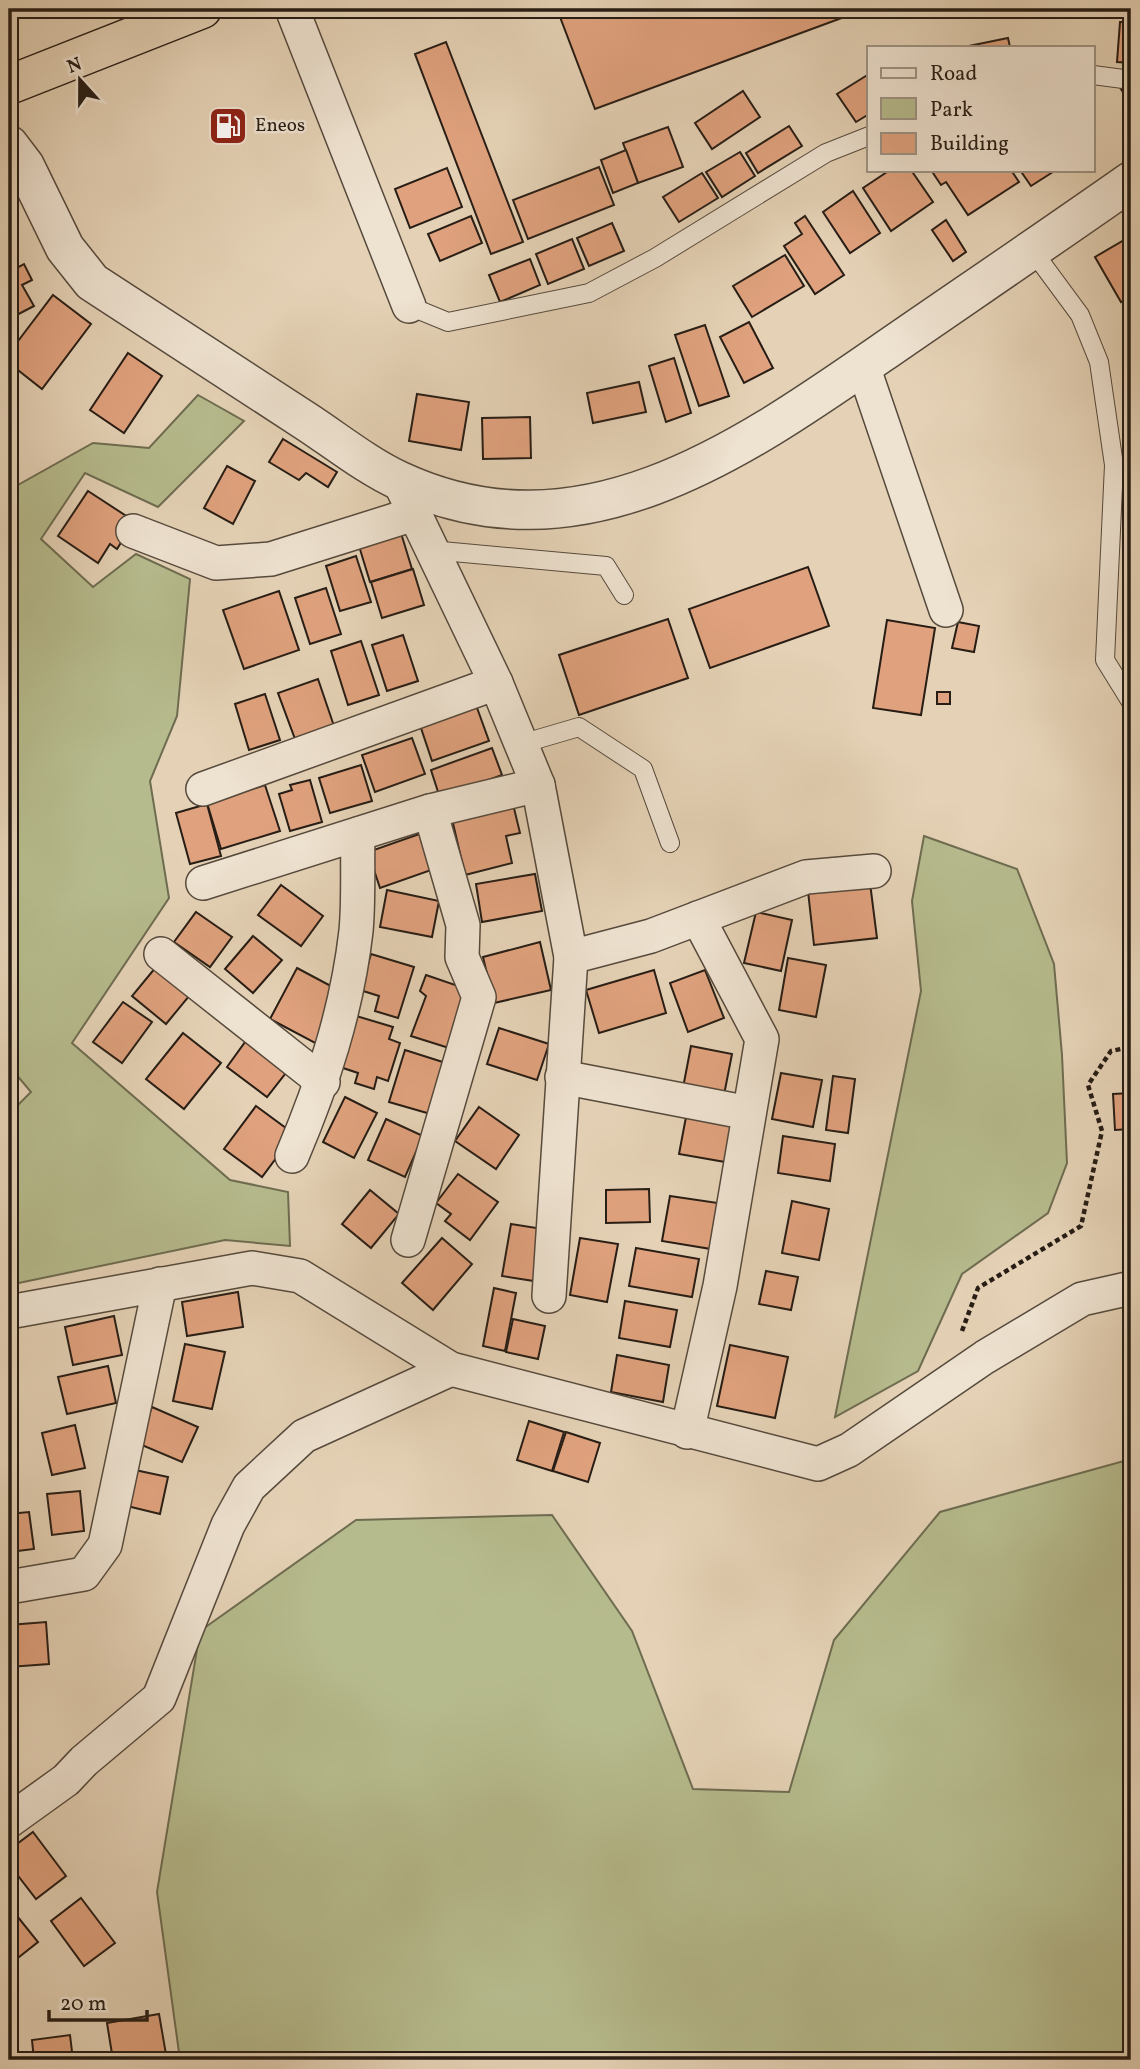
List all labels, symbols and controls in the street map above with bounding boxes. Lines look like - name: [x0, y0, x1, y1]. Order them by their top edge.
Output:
- north arrow: [46, 46, 116, 116]
- legend: [867, 46, 1094, 172]
- text: N: [64, 51, 86, 81]
- text: Road: [930, 60, 977, 89]
- text: Park: [930, 96, 973, 125]
- fuel station icon: Eneos: [207, 105, 249, 147]
- place label: Eneos: [255, 113, 305, 139]
- text: Building: [930, 130, 1009, 159]
- scale bar: [49, 1978, 147, 2022]
- text: 20 m: [60, 1990, 106, 2019]

